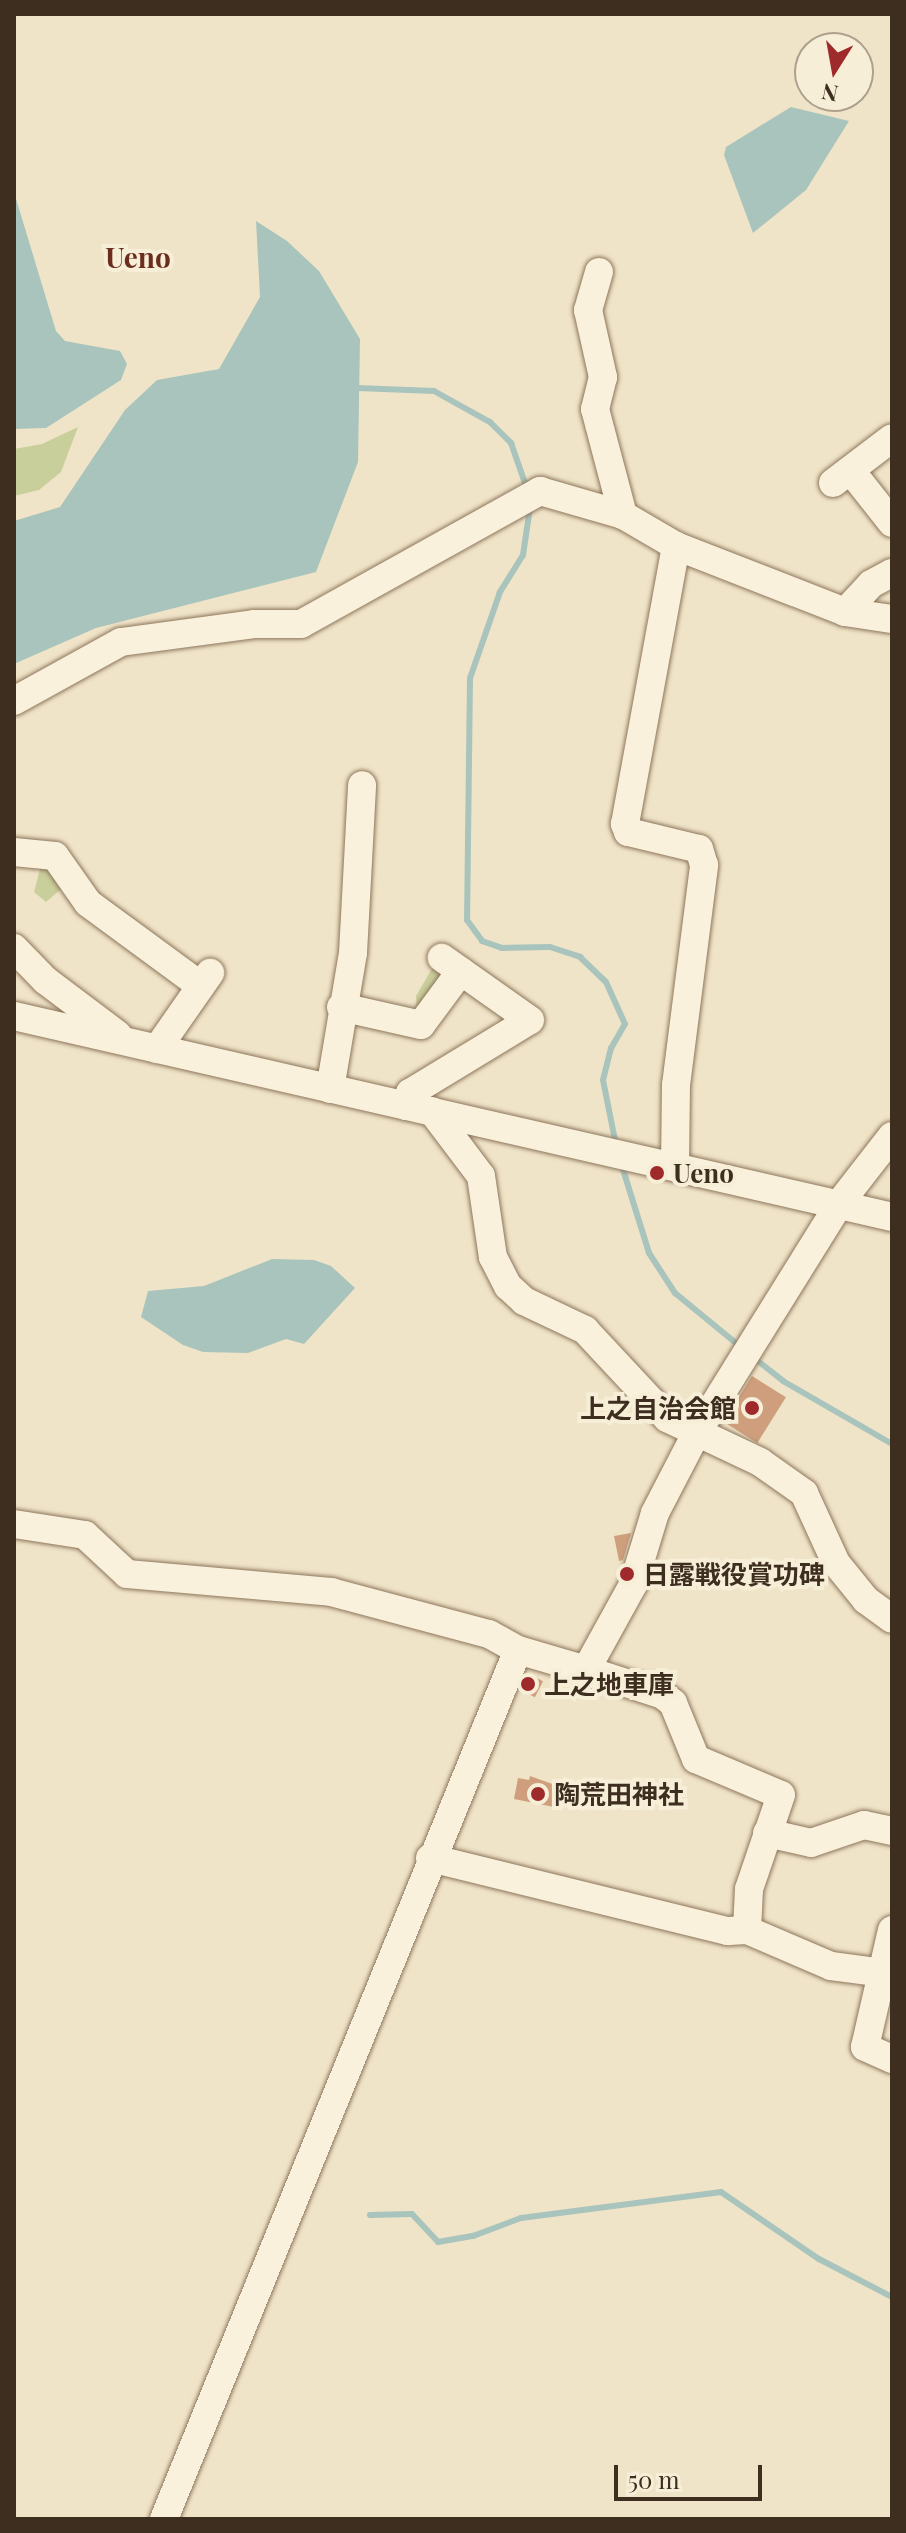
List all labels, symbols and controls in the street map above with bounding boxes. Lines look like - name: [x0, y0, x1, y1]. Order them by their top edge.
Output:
- north arrow: [794, 32, 874, 112]
- text: N: [819, 77, 840, 110]
- district label: Ueno: [105, 240, 171, 274]
- place label: Ueno: [673, 1157, 734, 1189]
- marker: Ueno: [648, 1164, 666, 1182]
- place label: 上之自治会館: [580, 1392, 736, 1424]
- marker: 上之自治会館: [743, 1399, 761, 1417]
- place label: 日露戦役賞功碑: [643, 1558, 825, 1590]
- marker: 日露戦役賞功碑: [618, 1565, 636, 1583]
- place label: 上之地車庫: [544, 1668, 674, 1700]
- marker: 上之地車庫: [519, 1675, 537, 1693]
- place label: 陶荒田神社: [554, 1778, 684, 1810]
- marker: 陶荒田神社: [529, 1785, 547, 1803]
- scale bar: [618, 2449, 766, 2499]
- text: 50 m: [628, 2463, 680, 2495]

